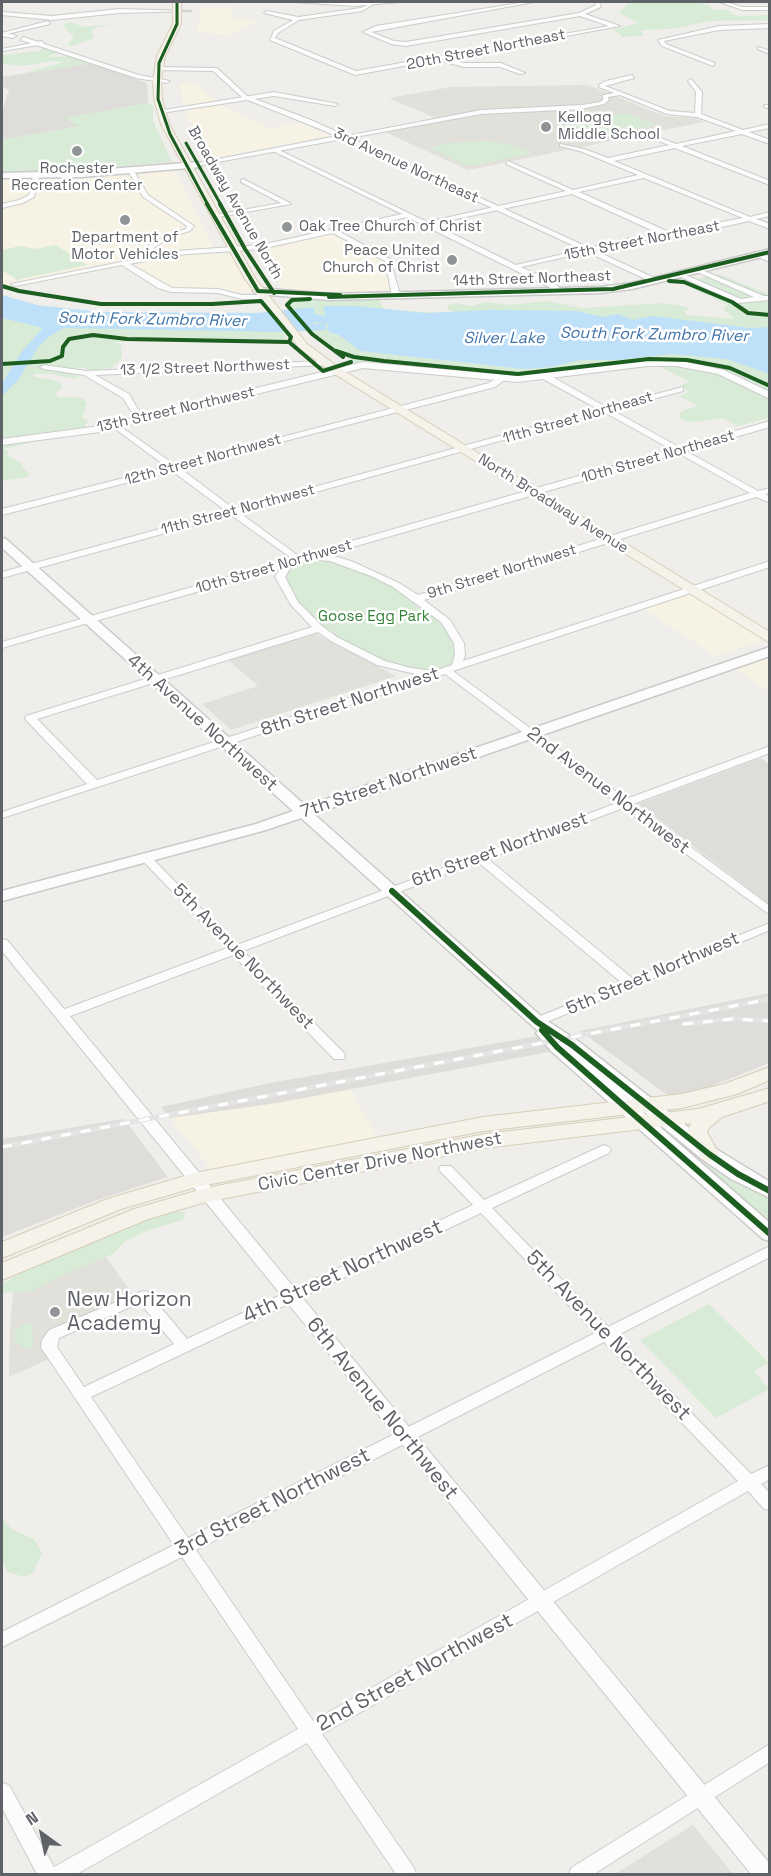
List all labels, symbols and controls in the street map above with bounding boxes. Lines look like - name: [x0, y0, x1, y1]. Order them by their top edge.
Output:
- street label: 20th Street Northeast: [405, 26, 567, 74]
- place label: Kellogg Middle School: [558, 109, 660, 144]
- marker: Kellogg Middle School: [539, 120, 553, 134]
- street label: Broadway Avenue North: [184, 123, 286, 283]
- street label: 3rd Avenue Northeast: [331, 124, 481, 208]
- marker: Rochester Recreation Center: [70, 144, 84, 158]
- place label: Rochester Recreation Center: [11, 160, 143, 195]
- marker: Department of Motor Vehicles: [118, 213, 132, 227]
- street label: 15th Street Northeast: [563, 217, 721, 265]
- place label: Oak Tree Church of Christ: [299, 218, 482, 236]
- marker: Oak Tree Church of Christ: [280, 220, 294, 234]
- place label: Department of Motor Vehicles: [71, 229, 179, 264]
- place label: Peace United Church of Christ: [322, 242, 440, 277]
- marker: Peace United Church of Christ: [445, 253, 459, 267]
- street label: 14th Street Northeast: [453, 267, 611, 291]
- water label: South Fork Zumbro River: [58, 309, 246, 331]
- water label: South Fork Zumbro River: [560, 324, 748, 346]
- water label: Silver Lake: [463, 329, 545, 349]
- street label: 13 1/2 Street Northwest: [120, 356, 290, 380]
- street label: 13th Street Northwest: [95, 383, 257, 437]
- street label: 11th Street Northeast: [501, 388, 655, 448]
- street label: 10th Street Northeast: [579, 426, 737, 488]
- street label: 12th Street Northwest: [123, 430, 283, 490]
- street label: North Broadway Avenue: [475, 450, 631, 558]
- street label: 11th Street Northwest: [159, 481, 317, 539]
- street label: 10th Street Northwest: [194, 536, 354, 598]
- street label: 9th Street Northwest: [425, 541, 579, 603]
- park label: Goose Egg Park: [318, 608, 430, 626]
- street label: 4th Avenue Northwest: [122, 650, 282, 796]
- street label: 8th Street Northwest: [258, 663, 442, 741]
- street label: 2nd Avenue Northwest: [522, 723, 694, 859]
- street label: 7th Street Northwest: [298, 743, 480, 823]
- street label: 6th Street Northwest: [409, 808, 591, 892]
- street label: 5th Avenue Northwest: [168, 880, 318, 1034]
- street label: 5th Street Northwest: [563, 928, 743, 1020]
- street label: Civic Center Drive Northwest: [256, 1128, 504, 1196]
- street label: 4th Street Northwest: [239, 1215, 447, 1329]
- street label: 5th Avenue Northwest: [520, 1246, 696, 1426]
- place label: New Horizon Academy: [67, 1287, 192, 1337]
- marker: New Horizon Academy: [48, 1305, 62, 1319]
- street label: 6th Avenue Northwest: [301, 1313, 463, 1505]
- street label: 3rd Street Northwest: [171, 1443, 375, 1563]
- street label: 2nd Street Northwest: [312, 1608, 518, 1738]
- north arrow: [12, 1804, 72, 1864]
- text: N: [22, 1807, 42, 1830]

